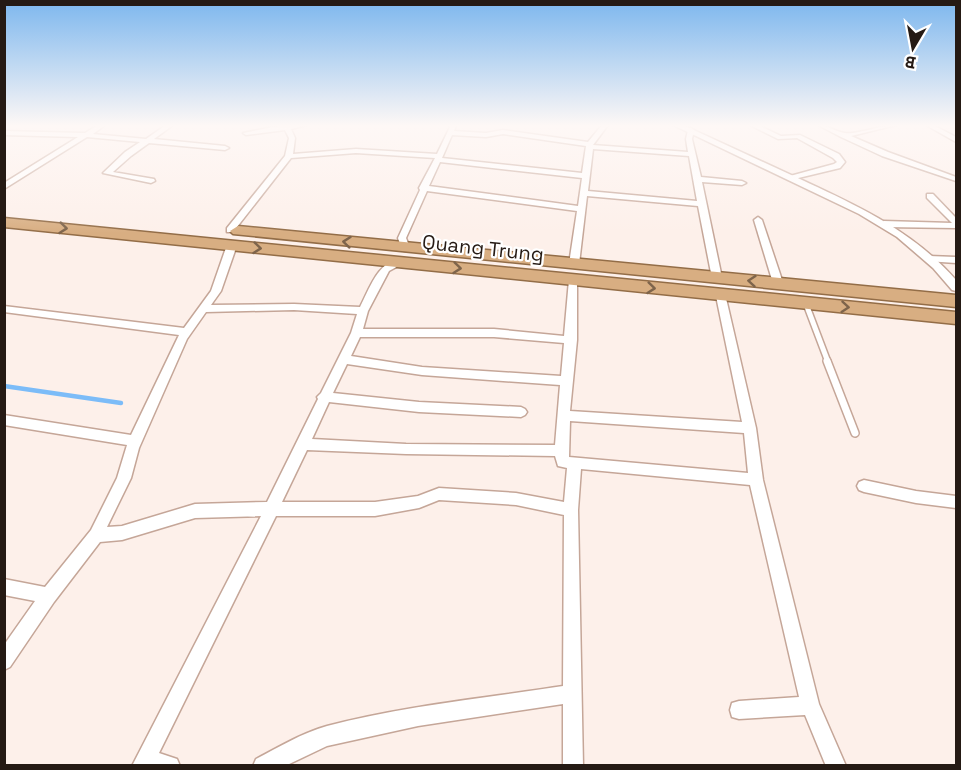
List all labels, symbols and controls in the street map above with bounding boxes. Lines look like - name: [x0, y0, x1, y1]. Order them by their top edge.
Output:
- north arrow: [883, 18, 943, 78]
- text: B: [903, 51, 918, 74]
- one-way arrow: [58, 221, 67, 234]
- street label: Quang Trung: [421, 229, 545, 267]
- one-way arrow: [343, 236, 352, 249]
- one-way arrow: [252, 241, 261, 254]
- one-way arrow: [452, 261, 462, 274]
- one-way arrow: [747, 275, 756, 288]
- one-way arrow: [646, 281, 656, 294]
- one-way arrow: [840, 300, 850, 313]

